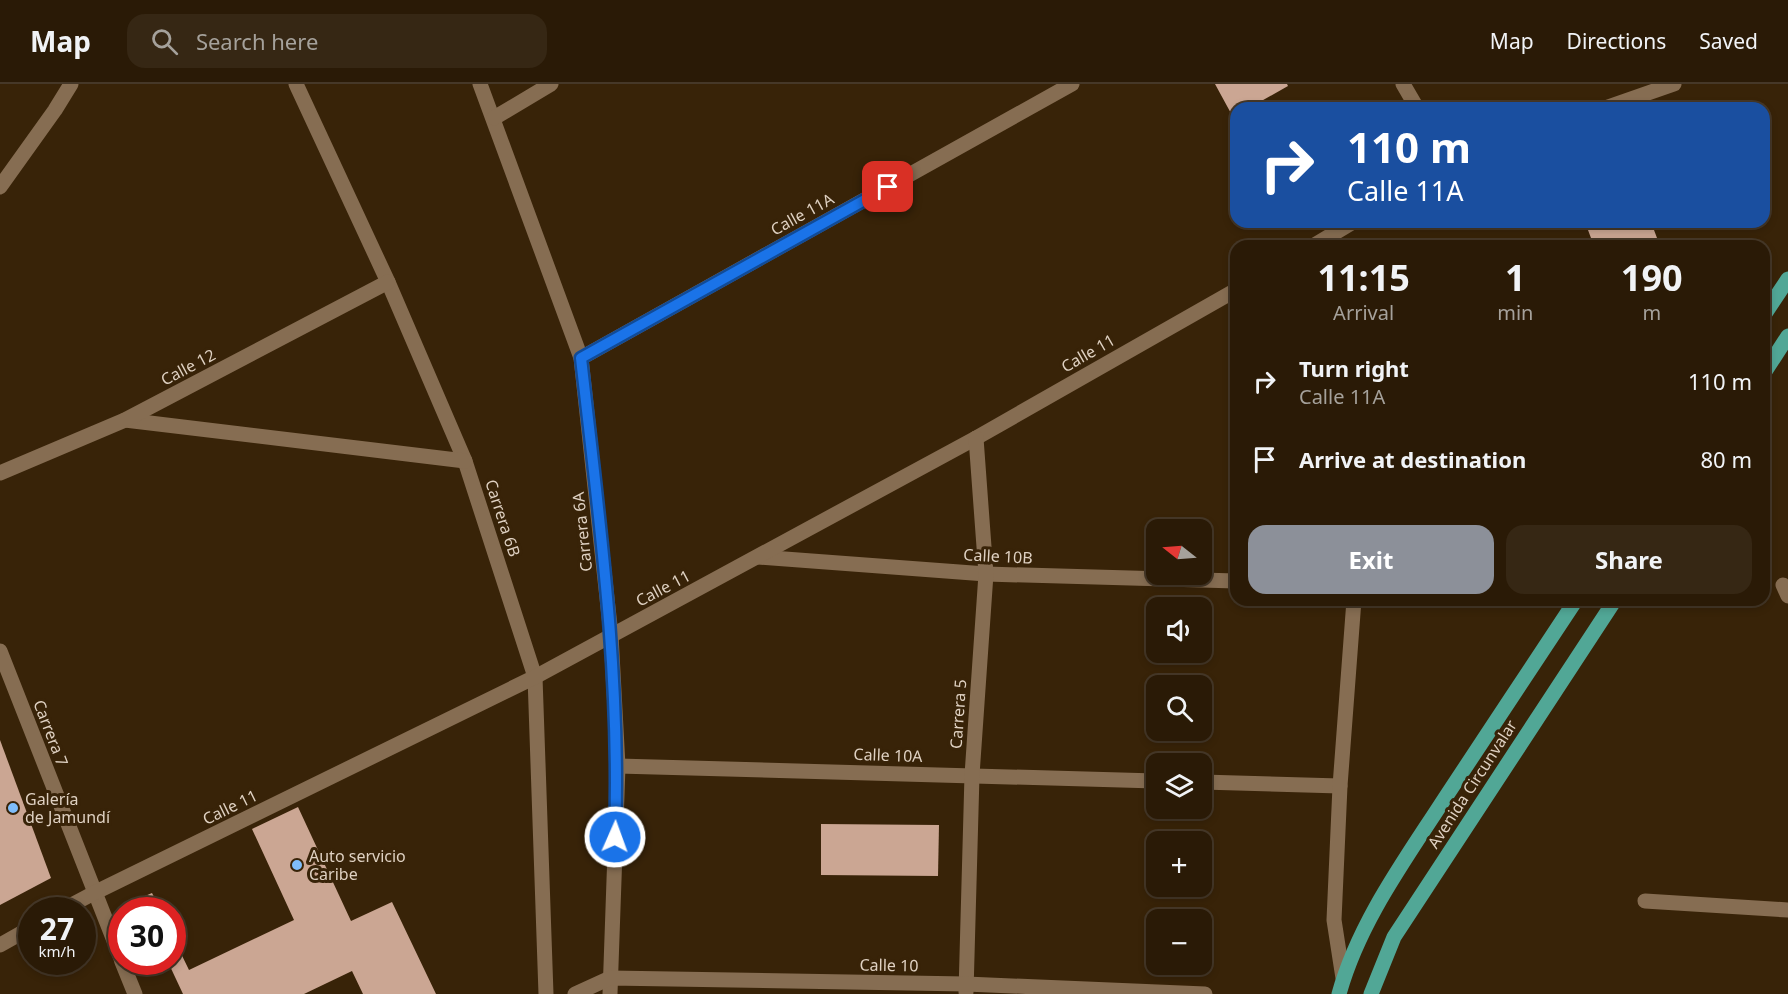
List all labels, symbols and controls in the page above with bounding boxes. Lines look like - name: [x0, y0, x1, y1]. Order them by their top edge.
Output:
- search box: [127, 14, 547, 68]
- text: Map: [30, 22, 91, 60]
- icon: search: [148, 25, 181, 58]
- text: Search here: [196, 26, 318, 56]
- text: Map: [1490, 27, 1534, 55]
- text: Directions: [1567, 27, 1666, 55]
- text: Saved: [1699, 27, 1758, 55]
- text: 110 m: [1347, 118, 1471, 175]
- icon: right: [1248, 126, 1326, 204]
- pin: [862, 161, 913, 212]
- icon: arrive: [871, 170, 904, 203]
- text: Calle 11A: [1347, 172, 1464, 209]
- street label: Calle 11A: [766, 187, 838, 240]
- text: 11:15: [1317, 253, 1410, 302]
- text: 1: [1505, 253, 1526, 302]
- text: 190: [1621, 253, 1683, 302]
- text: Arrival: [1333, 299, 1394, 326]
- text: min: [1497, 299, 1533, 326]
- text: m: [1642, 299, 1661, 326]
- street label: Calle 11: [1057, 329, 1119, 377]
- street label: Calle 12: [157, 343, 219, 391]
- text: Turn right: [1299, 353, 1409, 383]
- icon: right: [1248, 365, 1281, 398]
- text: 110 m: [1688, 366, 1752, 396]
- text: Calle 11A: [1299, 383, 1385, 410]
- icon: arrive: [1248, 443, 1281, 476]
- text: Arrive at destination: [1299, 444, 1526, 474]
- text: 80 m: [1701, 444, 1752, 474]
- street label: Carrera 6B: [480, 477, 526, 559]
- street label: Carrera 6A: [567, 490, 597, 573]
- north arrow: [1146, 519, 1212, 585]
- map controls: [1146, 519, 1212, 975]
- button: Exit: [1248, 525, 1494, 594]
- button: Share: [1506, 525, 1752, 594]
- street label: Calle 10B: [963, 543, 1033, 569]
- street label: Calle 11: [632, 564, 694, 612]
- button: sound: [1146, 597, 1212, 663]
- button: search: [1146, 675, 1212, 741]
- street label: Carrera 5: [945, 679, 971, 749]
- street label: Carrera 7: [28, 697, 74, 769]
- street label: Avenida Circunvalar: [1422, 715, 1522, 853]
- street label: Calle 10A: [853, 743, 924, 767]
- button: layers: [1146, 753, 1212, 819]
- street label: Calle 11: [199, 784, 261, 830]
- place label: Galería de Jamundí: [25, 788, 111, 828]
- marker: Galería de Jamundí: [6, 801, 20, 815]
- position arrow: [583, 805, 647, 869]
- button: +: [1146, 831, 1212, 897]
- place label: Auto servicio Caribe: [309, 845, 406, 885]
- marker: Auto servicio Caribe: [290, 858, 304, 872]
- speed limit sign: 30: [108, 897, 186, 975]
- text: 27: [40, 908, 74, 949]
- button: −: [1146, 909, 1212, 975]
- text: km/h: [39, 941, 75, 961]
- street label: Calle 10: [859, 953, 919, 977]

